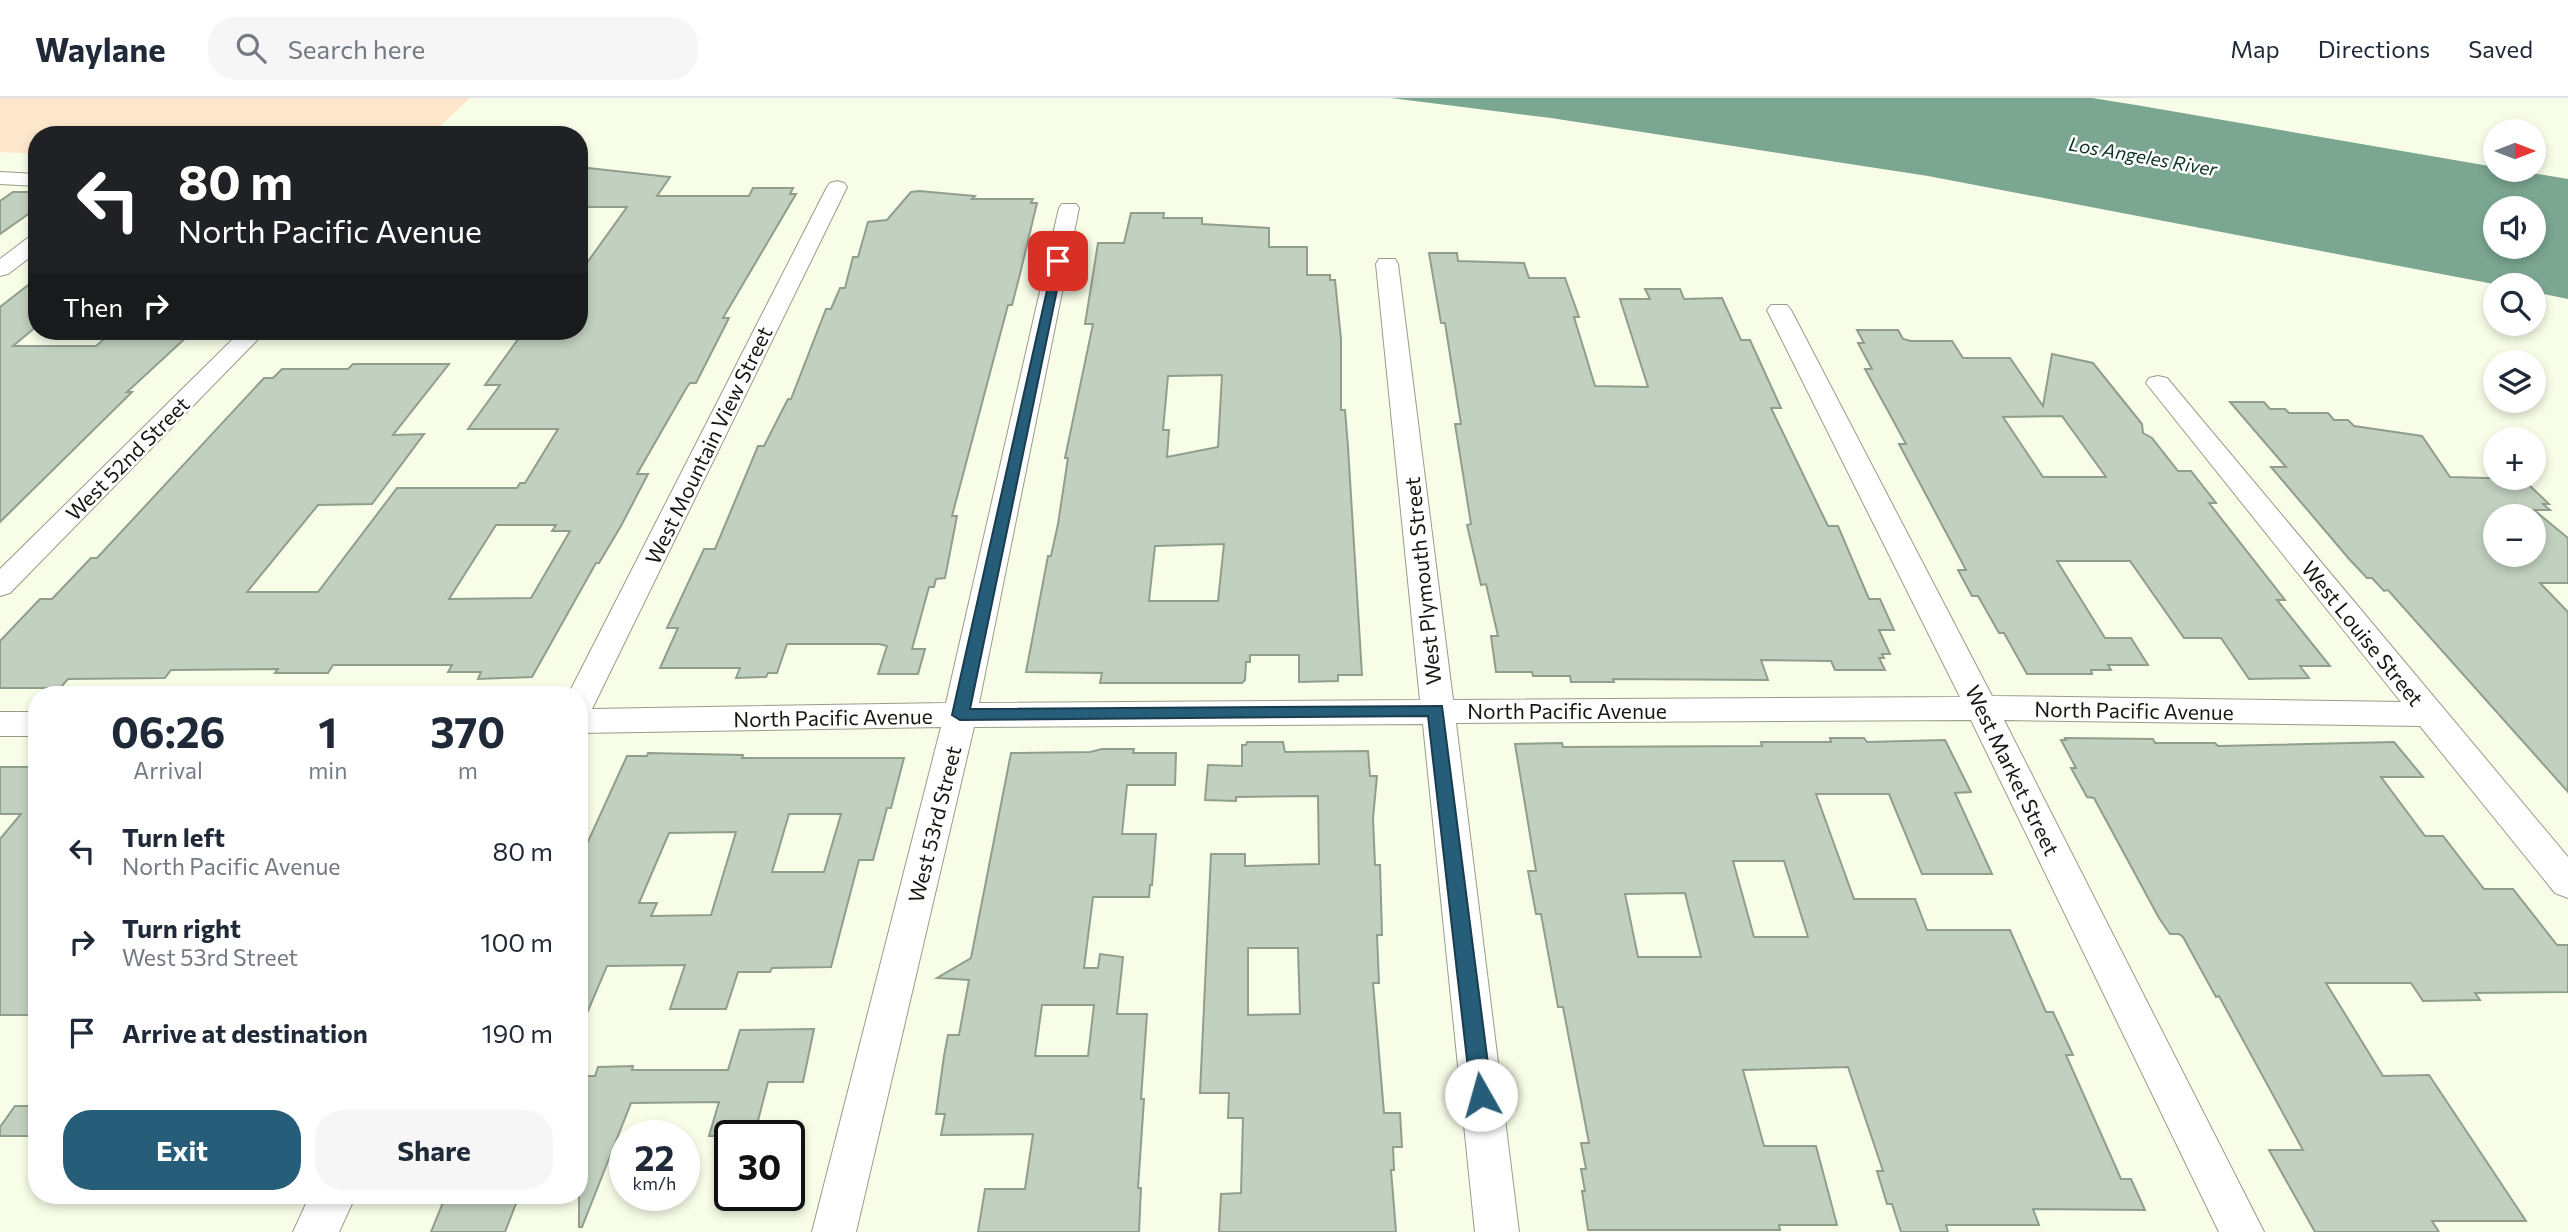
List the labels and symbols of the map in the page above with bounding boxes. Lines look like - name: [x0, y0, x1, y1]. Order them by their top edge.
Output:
- north arrow: [2483, 119, 2546, 182]
- water label: Los Angeles River: [2067, 132, 2220, 181]
- pin: [1028, 231, 1088, 291]
- street label: West Mountain View Street: [639, 322, 777, 568]
- street label: West 52nd Street: [60, 391, 194, 525]
- street label: West Plymouth Street: [1399, 476, 1445, 686]
- street label: West Louise Street: [2297, 556, 2429, 710]
- street label: West Market Street: [1961, 681, 2065, 859]
- street label: North Pacific Avenue: [2034, 696, 2234, 724]
- street label: North Pacific Avenue: [1467, 698, 1667, 723]
- street label: North Pacific Avenue: [733, 703, 933, 731]
- street label: West 53rd Street: [902, 743, 966, 905]
- position arrow: [1444, 1058, 1518, 1132]
- speed limit sign: 30: [714, 1120, 805, 1211]

